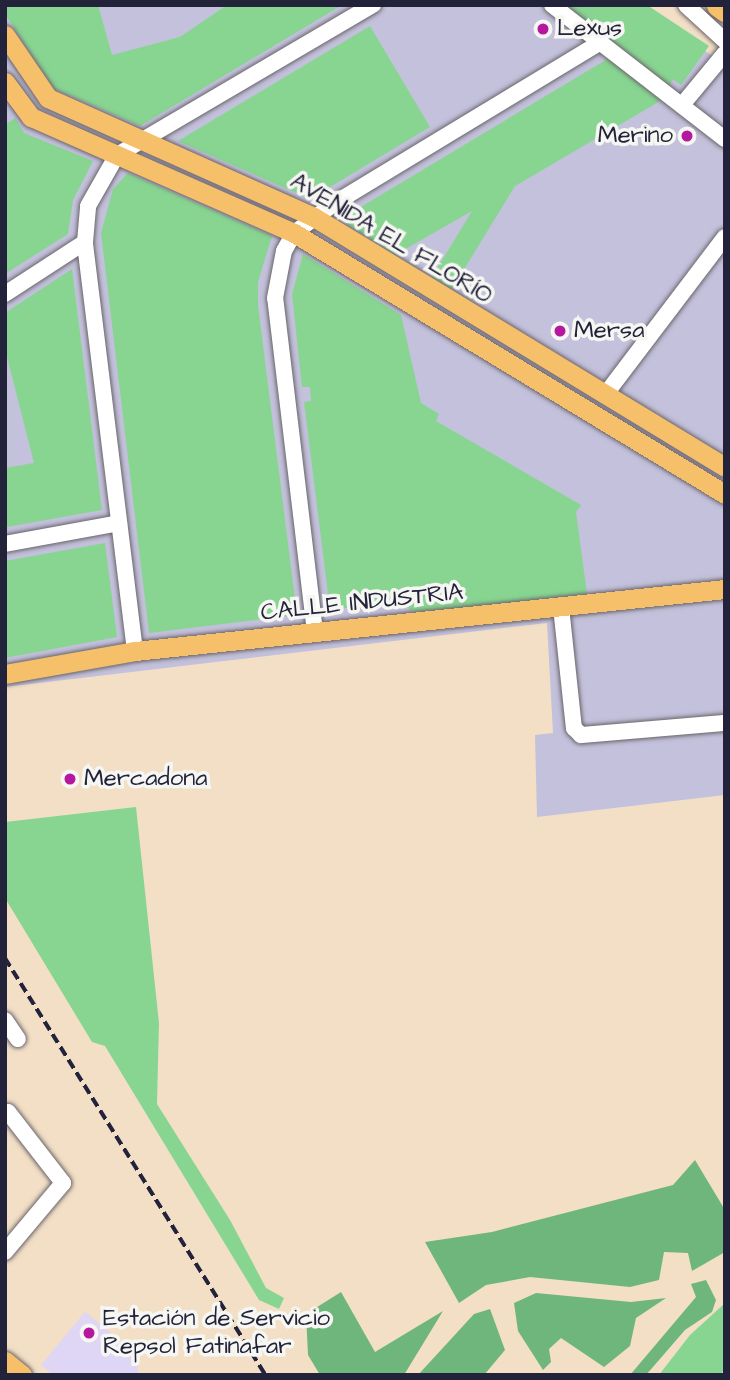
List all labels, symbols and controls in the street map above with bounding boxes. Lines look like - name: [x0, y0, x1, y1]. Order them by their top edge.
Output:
- place label: Lexus: [557, 15, 622, 43]
- marker: Lexus: [535, 21, 551, 37]
- place label: Merino: [598, 122, 673, 150]
- marker: Merino: [679, 128, 695, 144]
- street label: AVENIDA EL FLORÍO: [285, 167, 497, 311]
- place label: Mersa: [574, 317, 644, 345]
- marker: Mersa: [552, 323, 568, 339]
- street label: CALLE INDUSTRIA: [259, 578, 465, 628]
- place label: Mercadona: [84, 765, 207, 793]
- marker: Mercadona: [62, 771, 78, 787]
- place label: Estación de Servicio Repsol Fatinafar: [103, 1305, 330, 1361]
- marker: Estación de Servicio Repsol Fatinafar: [81, 1325, 97, 1341]

